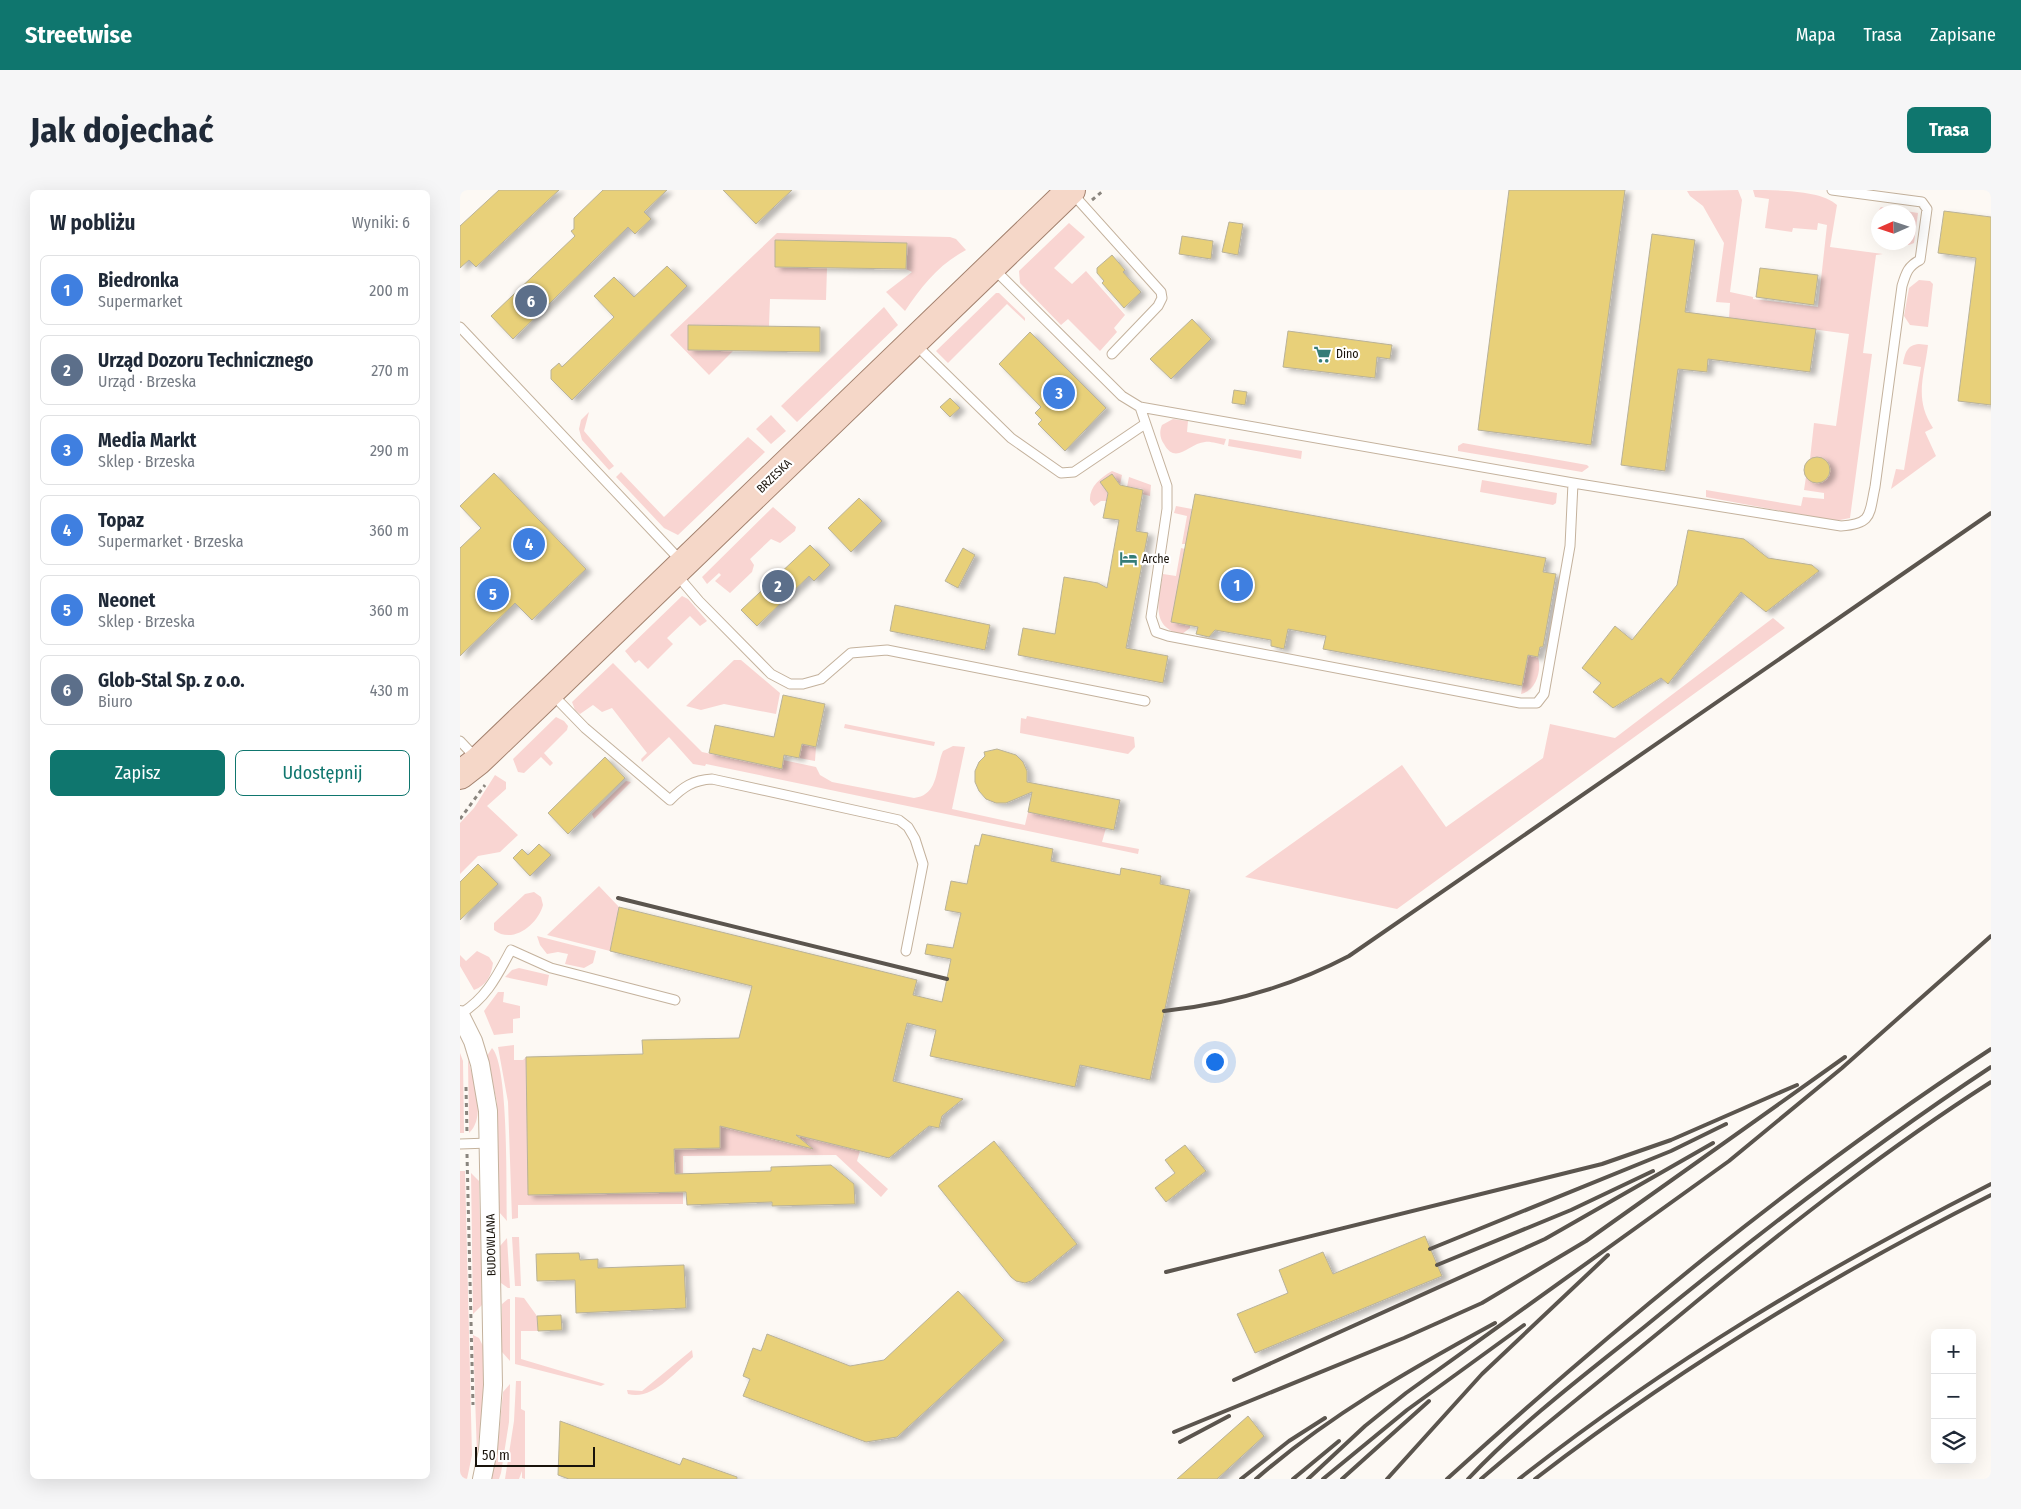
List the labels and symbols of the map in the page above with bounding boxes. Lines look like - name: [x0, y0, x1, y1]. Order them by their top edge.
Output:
- north arrow: [1871, 205, 1916, 250]
- pin: 6: [515, 282, 547, 320]
- supermarket icon: Dino: [1312, 344, 1332, 364]
- place label: Dino: [1336, 347, 1359, 361]
- pin: 3: [1043, 374, 1075, 412]
- street label: BRZESKA: [754, 456, 795, 496]
- pin: 4: [513, 525, 545, 563]
- hotel icon: Arche: [1118, 549, 1138, 569]
- place label: Arche: [1142, 552, 1170, 566]
- pin: 1: [1221, 566, 1253, 604]
- pin: 2: [762, 567, 794, 605]
- pin: 5: [477, 575, 509, 613]
- your location: [1202, 1049, 1228, 1075]
- street label: BUDOWLANA: [483, 1213, 499, 1276]
- scale bar: [475, 1444, 595, 1467]

